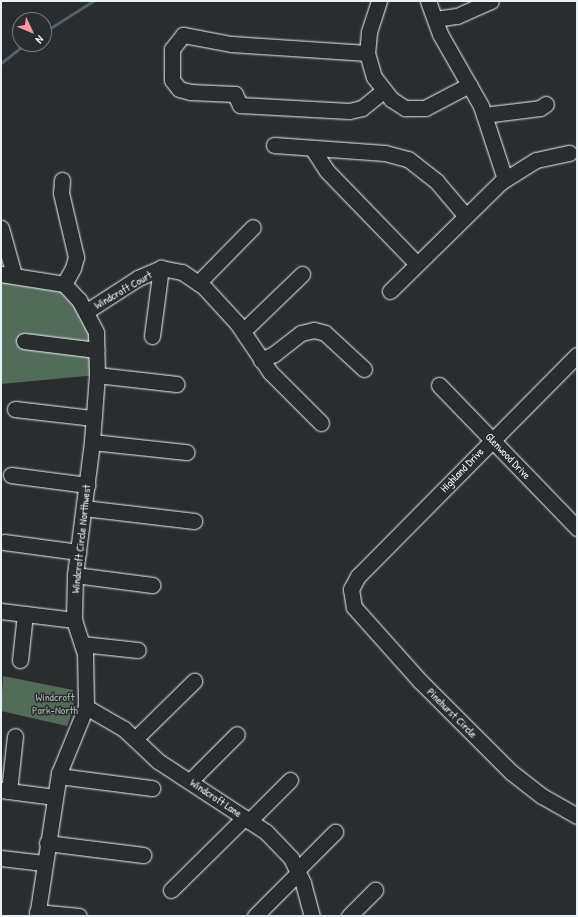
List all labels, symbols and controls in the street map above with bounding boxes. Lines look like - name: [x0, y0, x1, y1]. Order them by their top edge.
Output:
- north arrow: [12, 12, 52, 52]
- text: N: [33, 33, 47, 47]
- street label: Windcroft Court: [92, 268, 154, 312]
- street label: Glenwood Drive: [483, 430, 533, 482]
- street label: Highland Drive: [438, 445, 486, 495]
- street label: Windcroft Circle Northwest: [69, 484, 93, 594]
- street label: Pinehurst Circle: [424, 685, 480, 741]
- park label: Windcroft Park-North: [32, 691, 78, 717]
- street label: Windcroft Lane: [188, 776, 244, 820]

